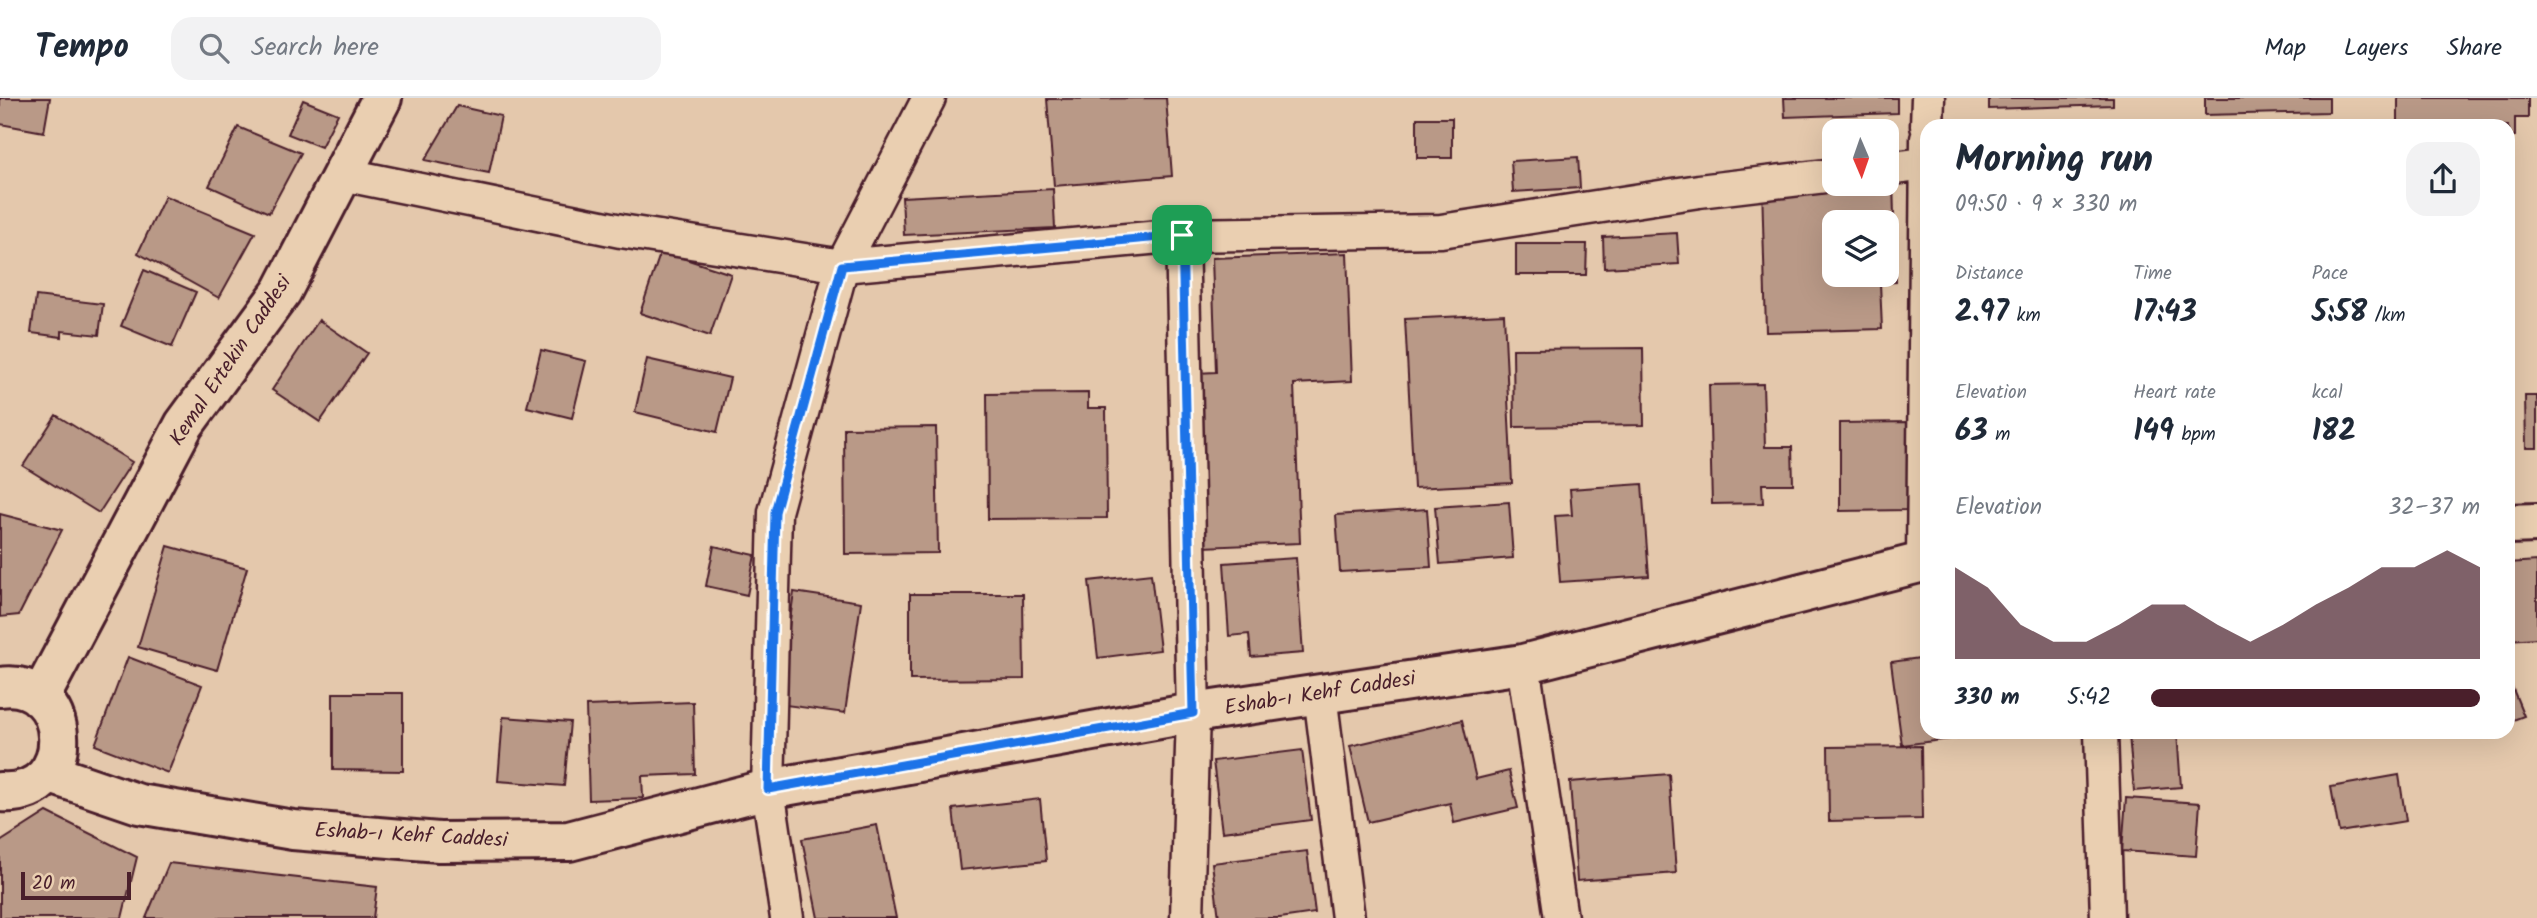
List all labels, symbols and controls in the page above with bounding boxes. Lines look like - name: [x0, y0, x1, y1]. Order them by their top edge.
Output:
- search box: [171, 17, 661, 80]
- text: Tempo: [35, 22, 129, 75]
- text: Search here: [251, 27, 379, 69]
- icon: search: [195, 29, 233, 67]
- text: Map: [2264, 29, 2306, 68]
- text: Layers: [2344, 29, 2408, 68]
- text: Share: [2446, 29, 2502, 68]
- north arrow: [1822, 119, 1899, 196]
- map controls: [1822, 119, 1899, 287]
- text: Morning run: [1955, 131, 2153, 191]
- button: share: [2406, 142, 2480, 216]
- text: 09:50 · 9 × 330 m: [1955, 187, 2137, 223]
- pin: [1152, 205, 1212, 265]
- button: layers: [1822, 210, 1899, 287]
- icon: arrive: [1163, 216, 1201, 254]
- text: Distance: [1955, 259, 2023, 289]
- text: Time: [2133, 259, 2172, 289]
- text: Pace: [2312, 259, 2348, 289]
- street label: Kemal Ertekin Caddesi: [161, 268, 301, 453]
- text: 2.97: [1955, 289, 2009, 337]
- text: 17:43: [2133, 289, 2197, 337]
- text: 5:58: [2312, 289, 2367, 337]
- text: km: [2009, 301, 2041, 331]
- text: /km: [2367, 301, 2406, 331]
- text: Elevation: [1955, 378, 2027, 408]
- text: Heart rate: [2133, 378, 2216, 408]
- text: kcal: [2312, 378, 2343, 408]
- text: 63: [1955, 408, 1988, 456]
- text: 149: [2133, 408, 2174, 456]
- text: 182: [2312, 408, 2356, 456]
- text: m: [1988, 420, 2010, 450]
- text: bpm: [2174, 420, 2216, 450]
- text: Elevation: [1955, 490, 2042, 526]
- text: 32–37 m: [2388, 490, 2480, 526]
- street label: Eshab-ı Kehf Caddesi: [1222, 662, 1419, 725]
- text: 330 m: [1955, 680, 2020, 716]
- text: 5:42: [2067, 680, 2111, 716]
- street label: Eshab-ı Kehf Caddesi: [314, 814, 509, 858]
- scale bar: [21, 869, 131, 901]
- text: 20 m: [32, 869, 75, 899]

